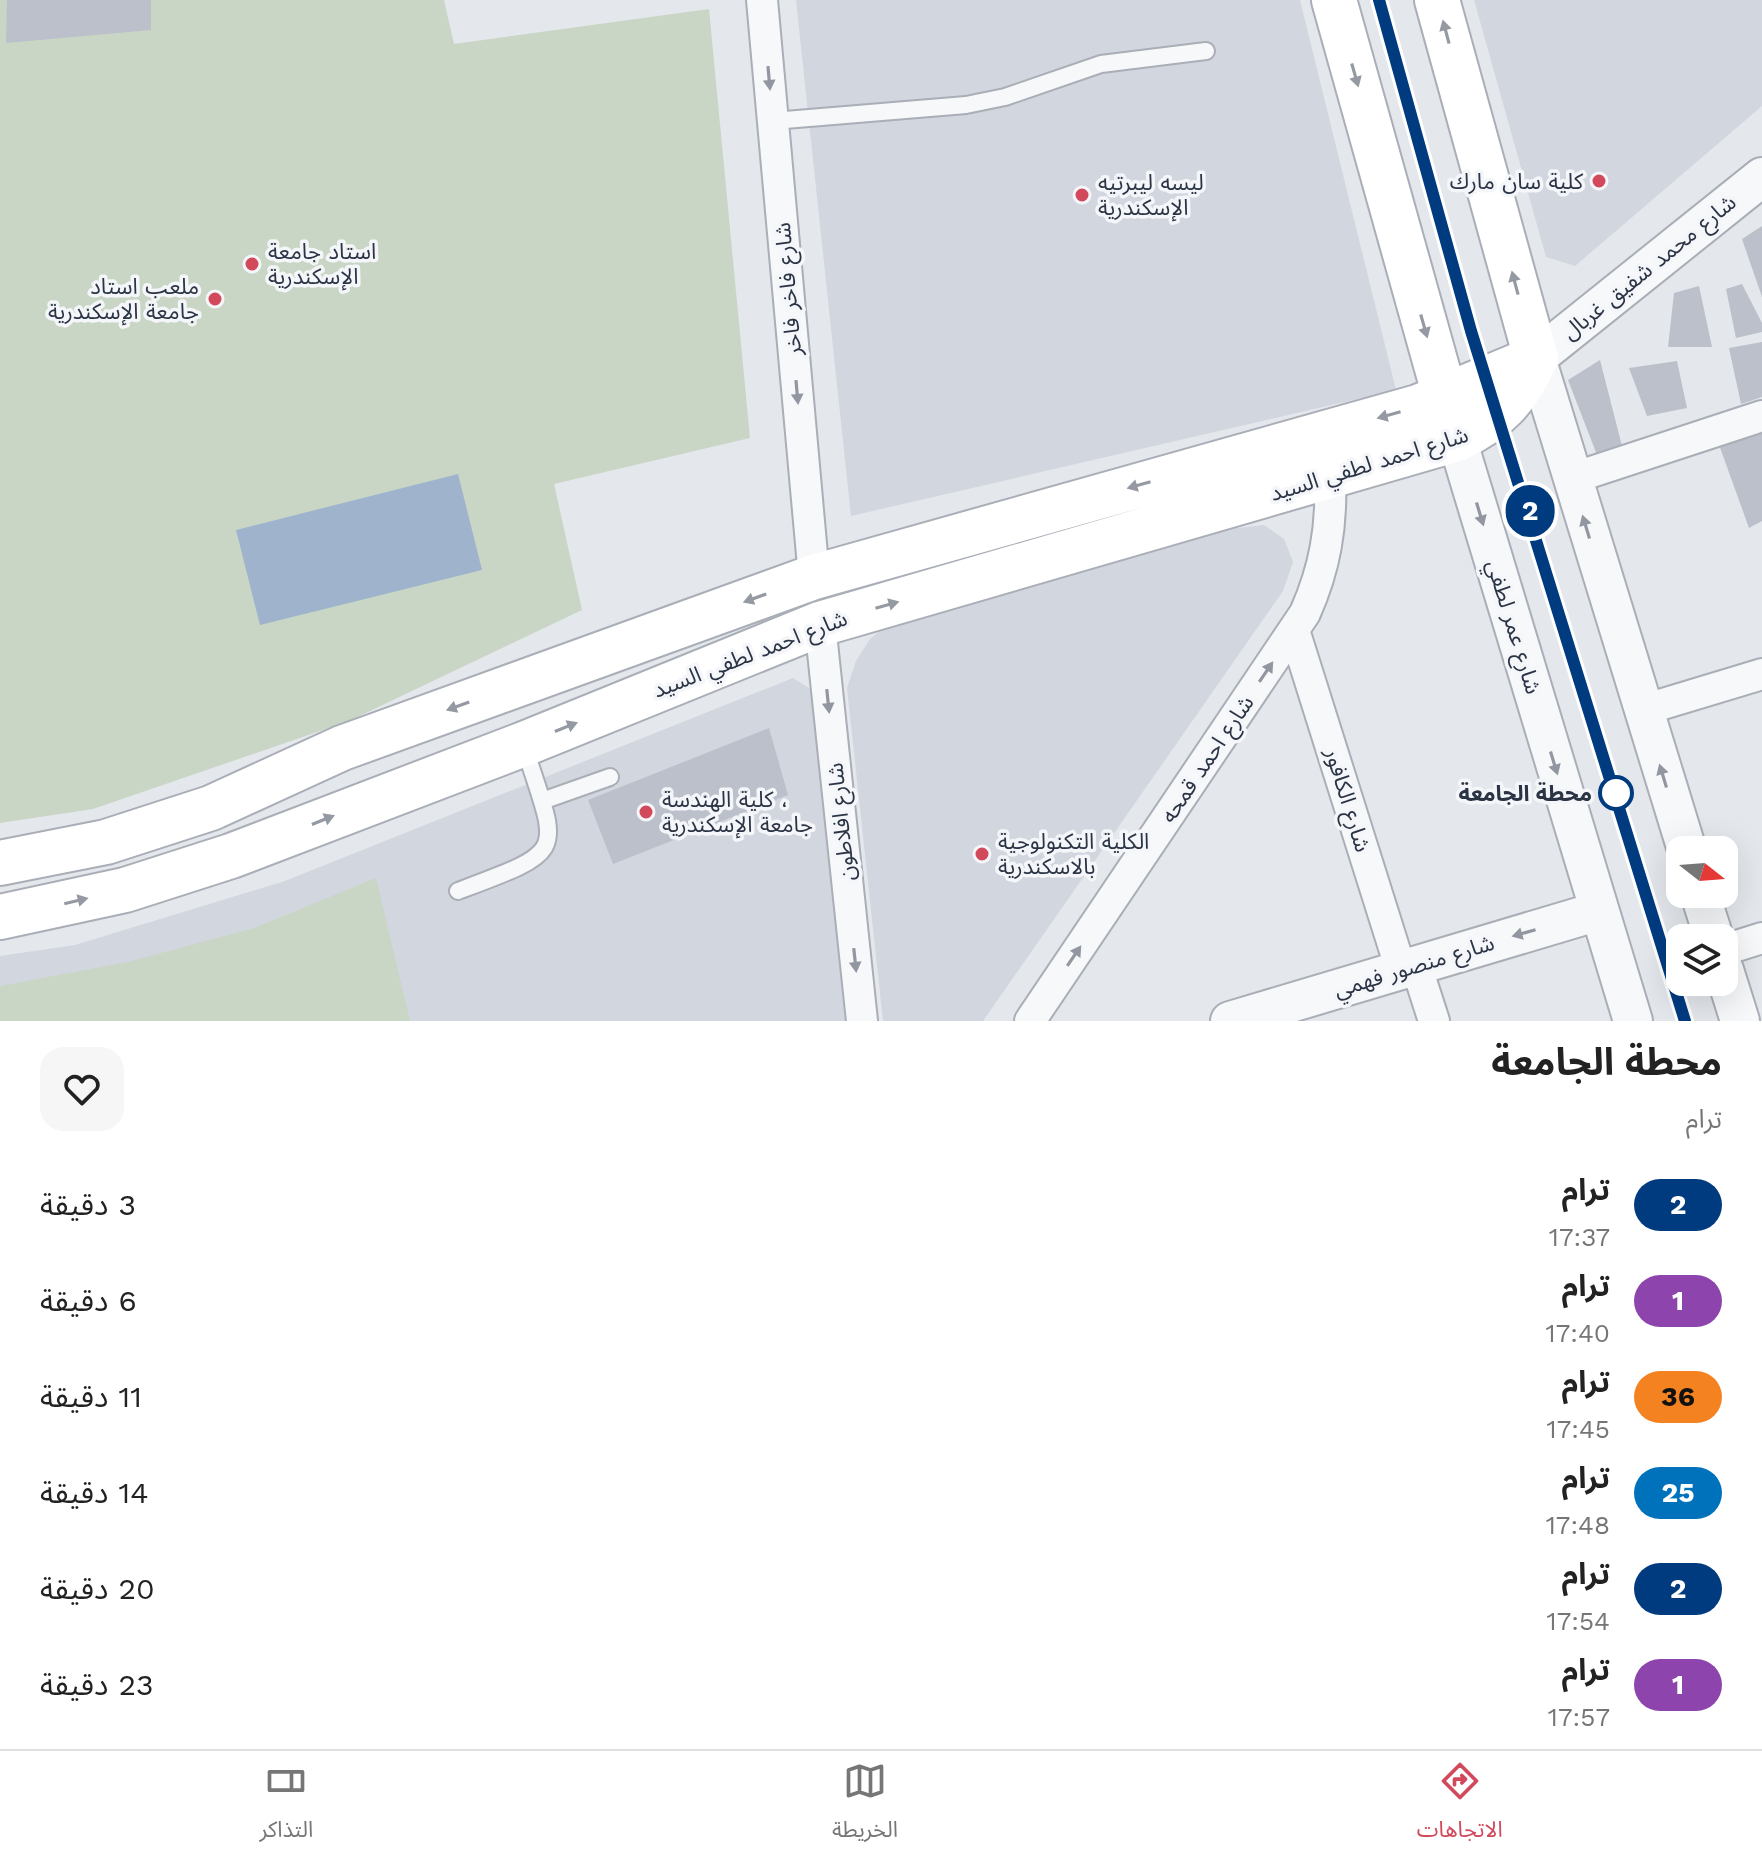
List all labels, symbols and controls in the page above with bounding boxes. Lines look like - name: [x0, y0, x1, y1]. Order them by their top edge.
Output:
- one-way arrow: [1439, 20, 1452, 44]
- one-way arrow: [1349, 63, 1361, 88]
- one-way arrow: [763, 66, 776, 91]
- place label: كلية سان مارك: [1450, 169, 1584, 195]
- place label: ليسه ليبرتيه الإسكندرية: [1098, 170, 1204, 222]
- marker: كلية سان مارك: [1590, 172, 1608, 190]
- marker: ليسه ليبرتيه الإسكندرية: [1073, 186, 1091, 204]
- street label: شارع محمد شفيق غربال: [1557, 189, 1743, 348]
- street label: شارع فاخر فاخر: [770, 221, 810, 358]
- place label: استاد جامعة الإسكندرية: [268, 239, 376, 291]
- marker: استاد جامعة الإسكندرية: [243, 255, 261, 273]
- one-way arrow: [1509, 270, 1521, 295]
- place label: ملعب استاد جامعة الإسكندرية: [48, 274, 199, 326]
- marker: ملعب استاد جامعة الإسكندرية: [206, 290, 224, 308]
- one-way arrow: [1419, 313, 1431, 338]
- one-way arrow: [791, 380, 804, 405]
- one-way arrow: [1377, 409, 1402, 421]
- street label: شارع احمد لطفي السيد: [1267, 422, 1472, 510]
- one-way arrow: [1126, 480, 1151, 492]
- line badge: 2: [1504, 485, 1556, 537]
- text: 2: [1522, 494, 1538, 527]
- one-way arrow: [1474, 502, 1487, 526]
- one-way arrow: [1579, 515, 1591, 539]
- street label: شارع عمر لطفي: [1478, 557, 1546, 698]
- one-way arrow: [743, 592, 767, 605]
- one-way arrow: [874, 598, 899, 610]
- street label: شارع احمد لطفي السيد: [649, 605, 852, 706]
- one-way arrow: [1259, 661, 1274, 682]
- one-way arrow: [821, 689, 834, 714]
- street label: شارع احمد قمحه: [1155, 691, 1262, 829]
- one-way arrow: [446, 700, 470, 713]
- one-way arrow: [554, 720, 578, 733]
- street label: شارع الكافور: [1316, 744, 1376, 856]
- one-way arrow: [1548, 751, 1561, 775]
- street label: شارع افلاطون: [822, 761, 864, 882]
- one-way arrow: [1656, 763, 1669, 787]
- marker: محطة الجامعة: [1599, 776, 1633, 810]
- place label: محطة الجامعة: [1458, 781, 1592, 806]
- place label: كلية الهندسة ، جامعة الإسكندرية: [662, 787, 813, 839]
- marker: كلية الهندسة ، جامعة الإسكندرية: [637, 803, 655, 821]
- one-way arrow: [311, 813, 335, 826]
- place label: الكلية التكنولوجية بالاسكندرية: [998, 829, 1149, 880]
- north arrow: [1666, 836, 1738, 908]
- map controls: [1666, 836, 1738, 996]
- marker: الكلية التكنولوجية بالاسكندرية: [973, 845, 991, 863]
- one-way arrow: [64, 894, 89, 907]
- button: layers: [1666, 924, 1738, 996]
- one-way arrow: [1512, 927, 1536, 940]
- street label: شارع منصور فهمي: [1331, 930, 1498, 1006]
- one-way arrow: [1066, 946, 1081, 967]
- one-way arrow: [849, 948, 862, 973]
- text: محطة الجامعة: [1491, 1040, 1722, 1084]
- button: heart: [40, 1047, 124, 1131]
- text: ترام: [1686, 1104, 1722, 1134]
- text: ترام: [1562, 1172, 1610, 1207]
- text: 3 دقيقة: [40, 1187, 136, 1222]
- text: 2: [1670, 1188, 1686, 1221]
- text: 17:37: [1549, 1222, 1610, 1252]
- text: ترام: [1562, 1268, 1610, 1303]
- text: 6 دقيقة: [40, 1283, 137, 1318]
- text: 1: [1672, 1284, 1684, 1317]
- text: 17:40: [1546, 1318, 1610, 1348]
- text: ترام: [1562, 1364, 1610, 1399]
- text: 11 دقيقة: [40, 1379, 142, 1414]
- text: 36: [1661, 1380, 1695, 1413]
- text: 17:45: [1547, 1414, 1610, 1444]
- text: ترام: [1562, 1460, 1610, 1495]
- text: 14 دقيقة: [40, 1475, 149, 1510]
- text: 25: [1661, 1476, 1695, 1509]
- text: 17:48: [1546, 1510, 1610, 1540]
- text: ترام: [1562, 1556, 1610, 1591]
- text: 20 دقيقة: [40, 1571, 155, 1606]
- text: 2: [1670, 1572, 1686, 1605]
- text: 17:54: [1547, 1606, 1610, 1636]
- text: ترام: [1562, 1652, 1610, 1687]
- text: 23 دقيقة: [40, 1667, 154, 1702]
- text: 1: [1672, 1668, 1684, 1701]
- text: 17:57: [1548, 1702, 1610, 1732]
- tab: التذاكر: [259, 1759, 313, 1853]
- tab: الخريطة: [832, 1759, 898, 1853]
- tab: الاتجاهات: [1417, 1759, 1503, 1853]

